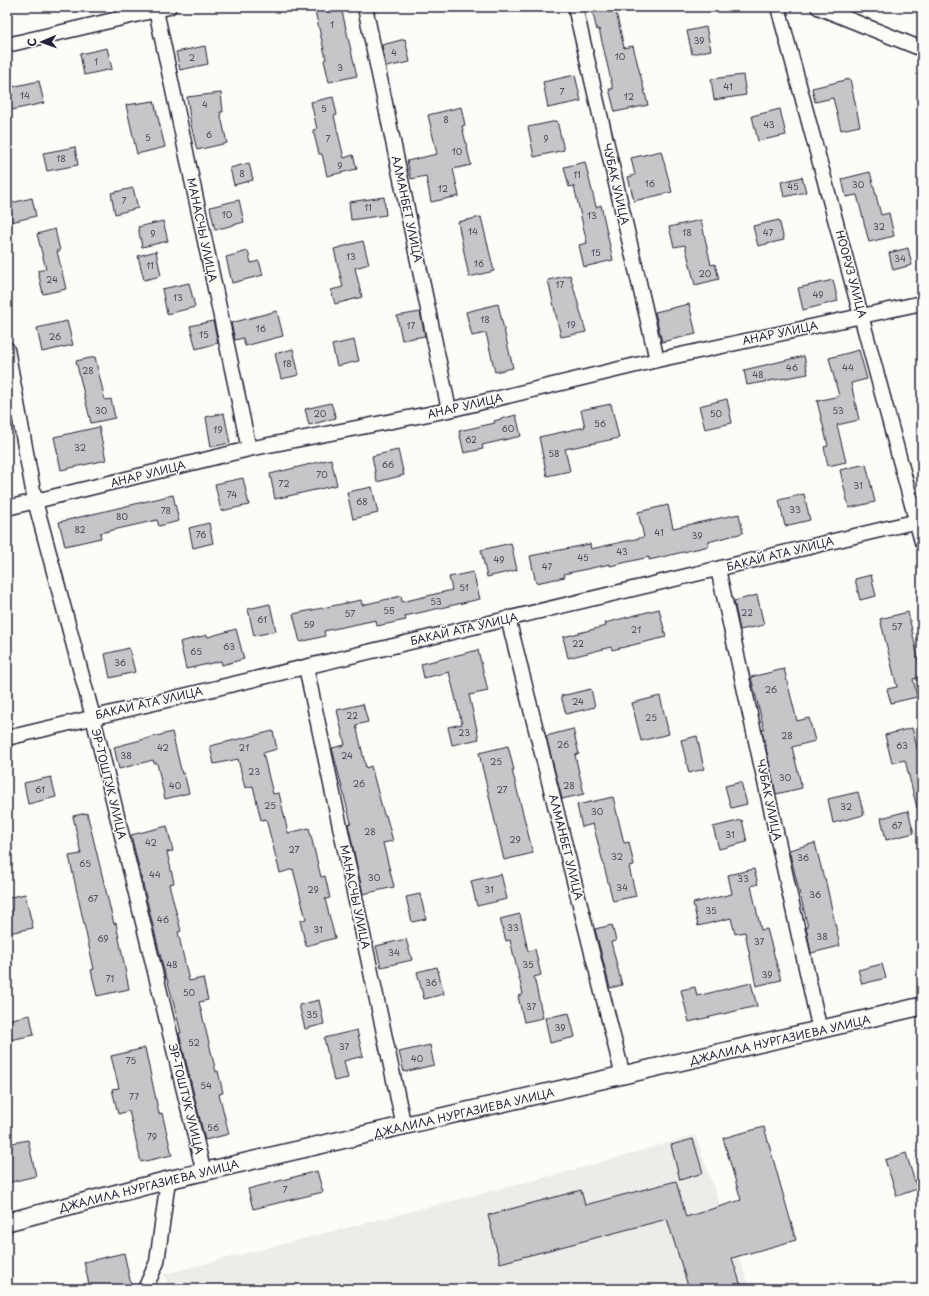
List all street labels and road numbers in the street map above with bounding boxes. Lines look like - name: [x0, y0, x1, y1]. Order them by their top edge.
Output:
- street label: ЧУБАК УЛИЦА: [599, 141, 634, 227]
- street label: АЛМАНБЕТ УЛИЦА: [388, 154, 427, 264]
- street label: МАНАСЧЫ УЛИЦА: [183, 176, 222, 284]
- street label: НООРУЗ УЛИЦА: [832, 228, 872, 320]
- street label: АНАР УЛИЦА: [740, 316, 820, 349]
- street label: АНАР УЛИЦА: [425, 388, 505, 422]
- street label: АНАР УЛИЦА: [108, 456, 188, 491]
- street label: БАКАЙ АТА УЛИЦА: [724, 532, 836, 575]
- street label: БАКАЙ АТА УЛИЦА: [408, 608, 520, 649]
- street label: БАКАЙ АТА УЛИЦА: [93, 682, 205, 723]
- street label: ЭР-ТОШТУК УЛИЦА: [87, 726, 132, 841]
- street label: ЧУБАК УЛИЦА: [753, 757, 787, 843]
- street label: АЛМАНБЕТ УЛИЦА: [545, 792, 588, 902]
- street label: МАНАСЧЫ УЛИЦА: [336, 843, 375, 951]
- street label: ДЖАЛИЛА НУРГАЗИЕВА УЛИЦА: [687, 1010, 872, 1069]
- street label: ЭР-ТОШТУК УЛИЦА: [164, 1041, 209, 1156]
- street label: ДЖАЛИЛА НУРГАЗИЕВА УЛИЦА: [371, 1083, 556, 1142]
- street label: ДЖАЛИЛА НУРГАЗИЕВА УЛИЦА: [56, 1155, 241, 1216]

